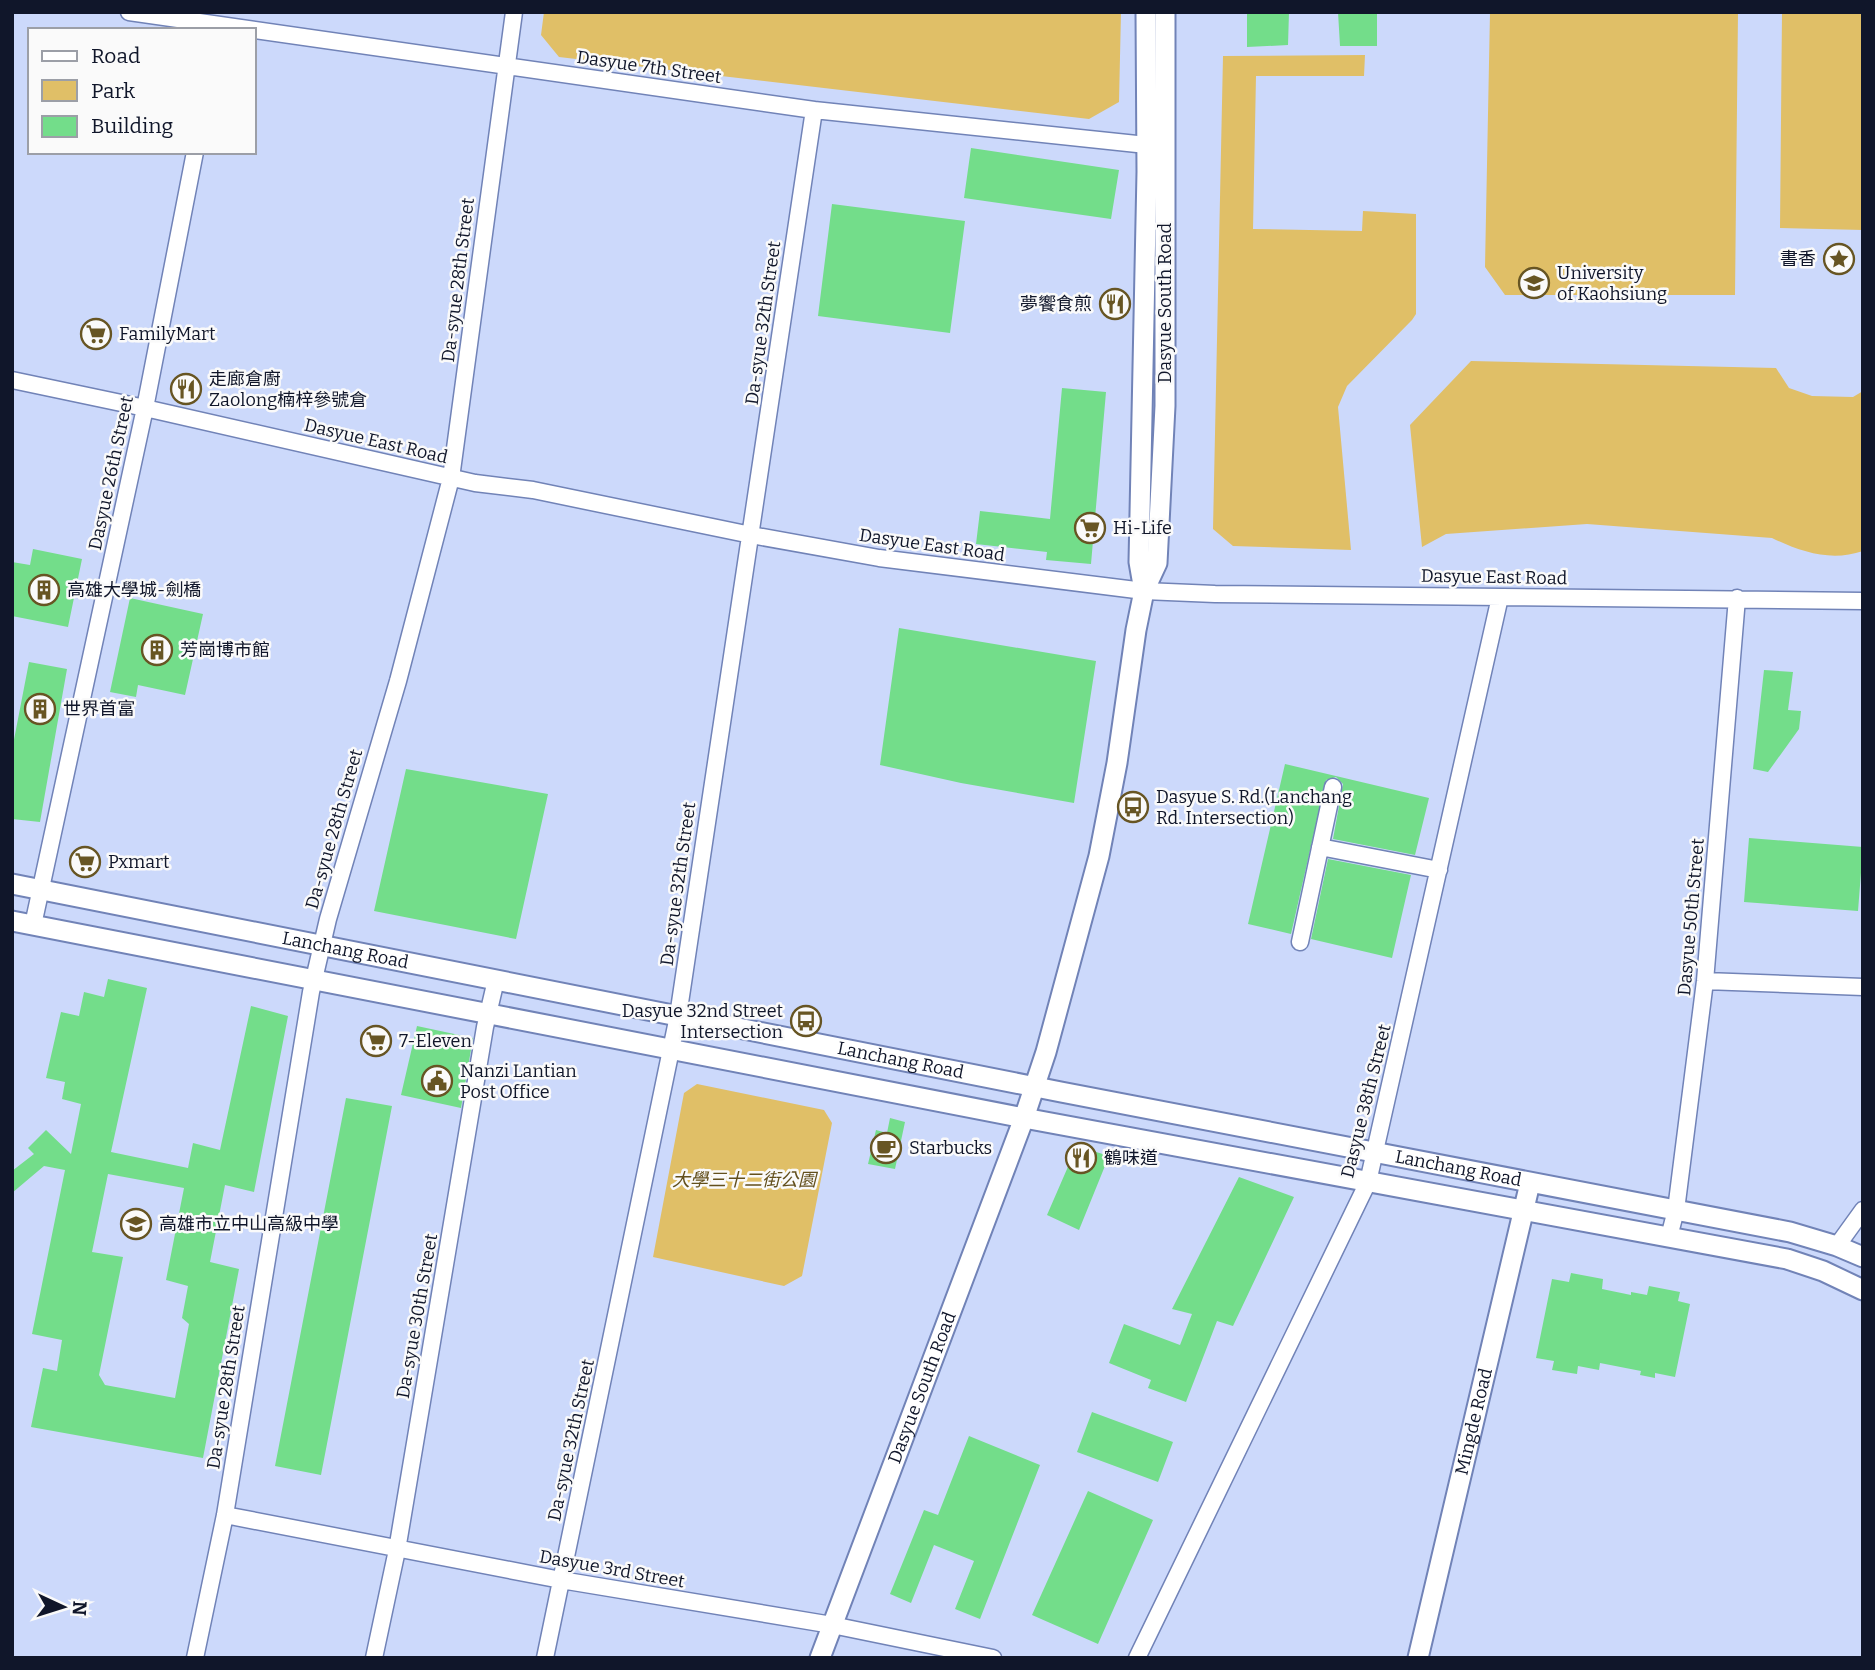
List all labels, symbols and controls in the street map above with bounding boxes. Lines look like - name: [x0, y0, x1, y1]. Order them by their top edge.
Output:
- legend: [28, 28, 256, 154]
- text: Road: [91, 43, 140, 69]
- street label: Dasyue 7th Street: [575, 46, 723, 88]
- text: Park: [91, 78, 135, 104]
- text: Building: [91, 113, 174, 139]
- street label: Da-syue 28th Street: [437, 196, 479, 363]
- street label: Dasyue South Road: [1154, 223, 1176, 383]
- street label: Da-syue 32th Street: [741, 239, 785, 406]
- place icon: 書香: [1822, 242, 1856, 276]
- place label: 書香: [1780, 248, 1816, 270]
- place label: University of Kaohsiung: [1557, 262, 1667, 305]
- school or university icon: University of Kaohsiung: [1517, 266, 1551, 300]
- restaurant icon: 夢饗食煎: [1098, 287, 1132, 321]
- place label: 夢饗食煎: [1020, 293, 1092, 315]
- supermarket icon: FamilyMart: [79, 317, 113, 351]
- place label: FamilyMart: [119, 323, 216, 345]
- place label: 走廊倉廚 Zaolong楠梓參號倉: [209, 368, 367, 411]
- restaurant icon: 走廊倉廚 Zaolong楠梓參號倉: [169, 372, 203, 406]
- street label: Dasyue 26th Street: [84, 393, 138, 552]
- street label: Dasyue East Road: [302, 414, 450, 468]
- supermarket icon: Hi-Life: [1073, 511, 1107, 545]
- place label: Hi-Life: [1113, 517, 1172, 539]
- street label: Dasyue East Road: [858, 524, 1006, 566]
- street label: Dasyue East Road: [1421, 565, 1568, 589]
- building icon: 高雄大學城-劍橋: [27, 573, 61, 607]
- place label: 高雄大學城-劍橋: [67, 579, 201, 601]
- building icon: 芳崗博市館: [140, 633, 174, 667]
- place label: 芳崗博市館: [180, 639, 270, 661]
- building icon: 世界首富: [23, 692, 57, 726]
- place label: 世界首富: [63, 698, 135, 720]
- street label: Da-syue 28th Street: [301, 746, 368, 912]
- place label: Dasyue S. Rd.(Lanchang Rd. Intersection): [1156, 786, 1352, 829]
- bus stop icon: Dasyue S. Rd.(Lanchang Rd. Intersection): [1116, 790, 1150, 824]
- street label: Da-syue 32th Street: [656, 800, 700, 967]
- street label: Dasyue 50th Street: [1673, 837, 1709, 997]
- supermarket icon: Pxmart: [68, 845, 102, 879]
- place label: Pxmart: [108, 851, 170, 873]
- street label: Lanchang Road: [280, 927, 411, 973]
- place label: Dasyue 32nd Street Intersection: [622, 1000, 784, 1043]
- bus stop icon: Dasyue 32nd Street Intersection: [789, 1004, 823, 1038]
- street label: Dasyue 38th Street: [1336, 1021, 1396, 1180]
- supermarket icon: 7-Eleven: [359, 1024, 393, 1058]
- place label: 7-Eleven: [399, 1030, 472, 1052]
- street label: Lanchang Road: [836, 1037, 966, 1084]
- place label: Nanzi Lantian Post Office: [460, 1060, 577, 1103]
- public building icon: Nanzi Lantian Post Office: [420, 1064, 454, 1098]
- cafe icon: Starbucks: [869, 1131, 903, 1165]
- place label: Starbucks: [909, 1137, 992, 1159]
- restaurant icon: 鶴味道: [1064, 1141, 1098, 1175]
- street label: Lanchang Road: [1393, 1145, 1524, 1191]
- place label: 鶴味道: [1104, 1147, 1158, 1169]
- park label: 大學三十二街公園: [672, 1169, 819, 1191]
- school or university icon: 高雄市立中山高級中學: [119, 1207, 153, 1241]
- place label: 高雄市立中山高級中學: [159, 1213, 339, 1235]
- street label: Da-syue 30th Street: [392, 1231, 442, 1400]
- street label: Da-syue 28th Street: [202, 1303, 250, 1470]
- street label: Dasyue South Road: [883, 1308, 961, 1467]
- street label: Da-syue 32th Street: [543, 1357, 599, 1523]
- street label: Mingde Road: [1451, 1366, 1497, 1477]
- street label: Dasyue 3rd Street: [538, 1545, 687, 1593]
- north arrow: [28, 1572, 98, 1642]
- text: N: [67, 1600, 91, 1617]

